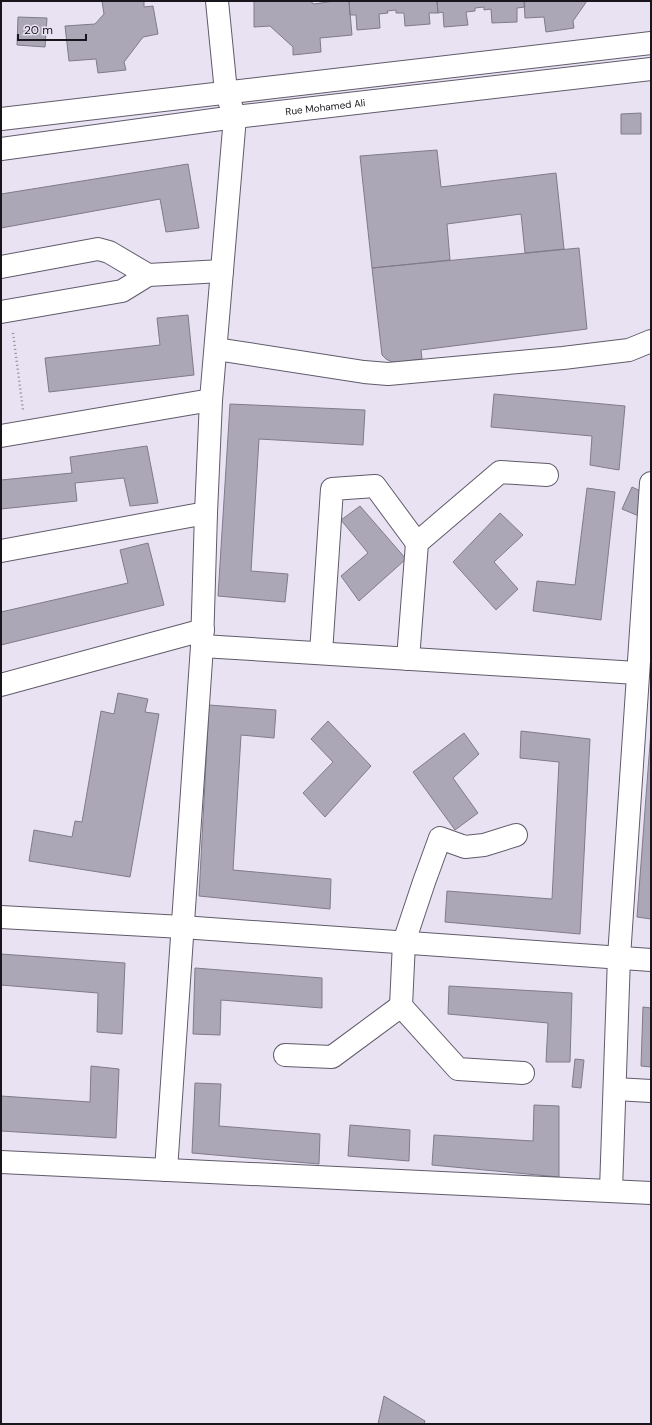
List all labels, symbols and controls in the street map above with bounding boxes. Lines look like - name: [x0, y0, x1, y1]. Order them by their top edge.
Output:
- scale bar: [18, 16, 86, 42]
- text: 20 m: [24, 22, 53, 38]
- street label: Rue Mohamed Ali: [285, 96, 366, 118]

